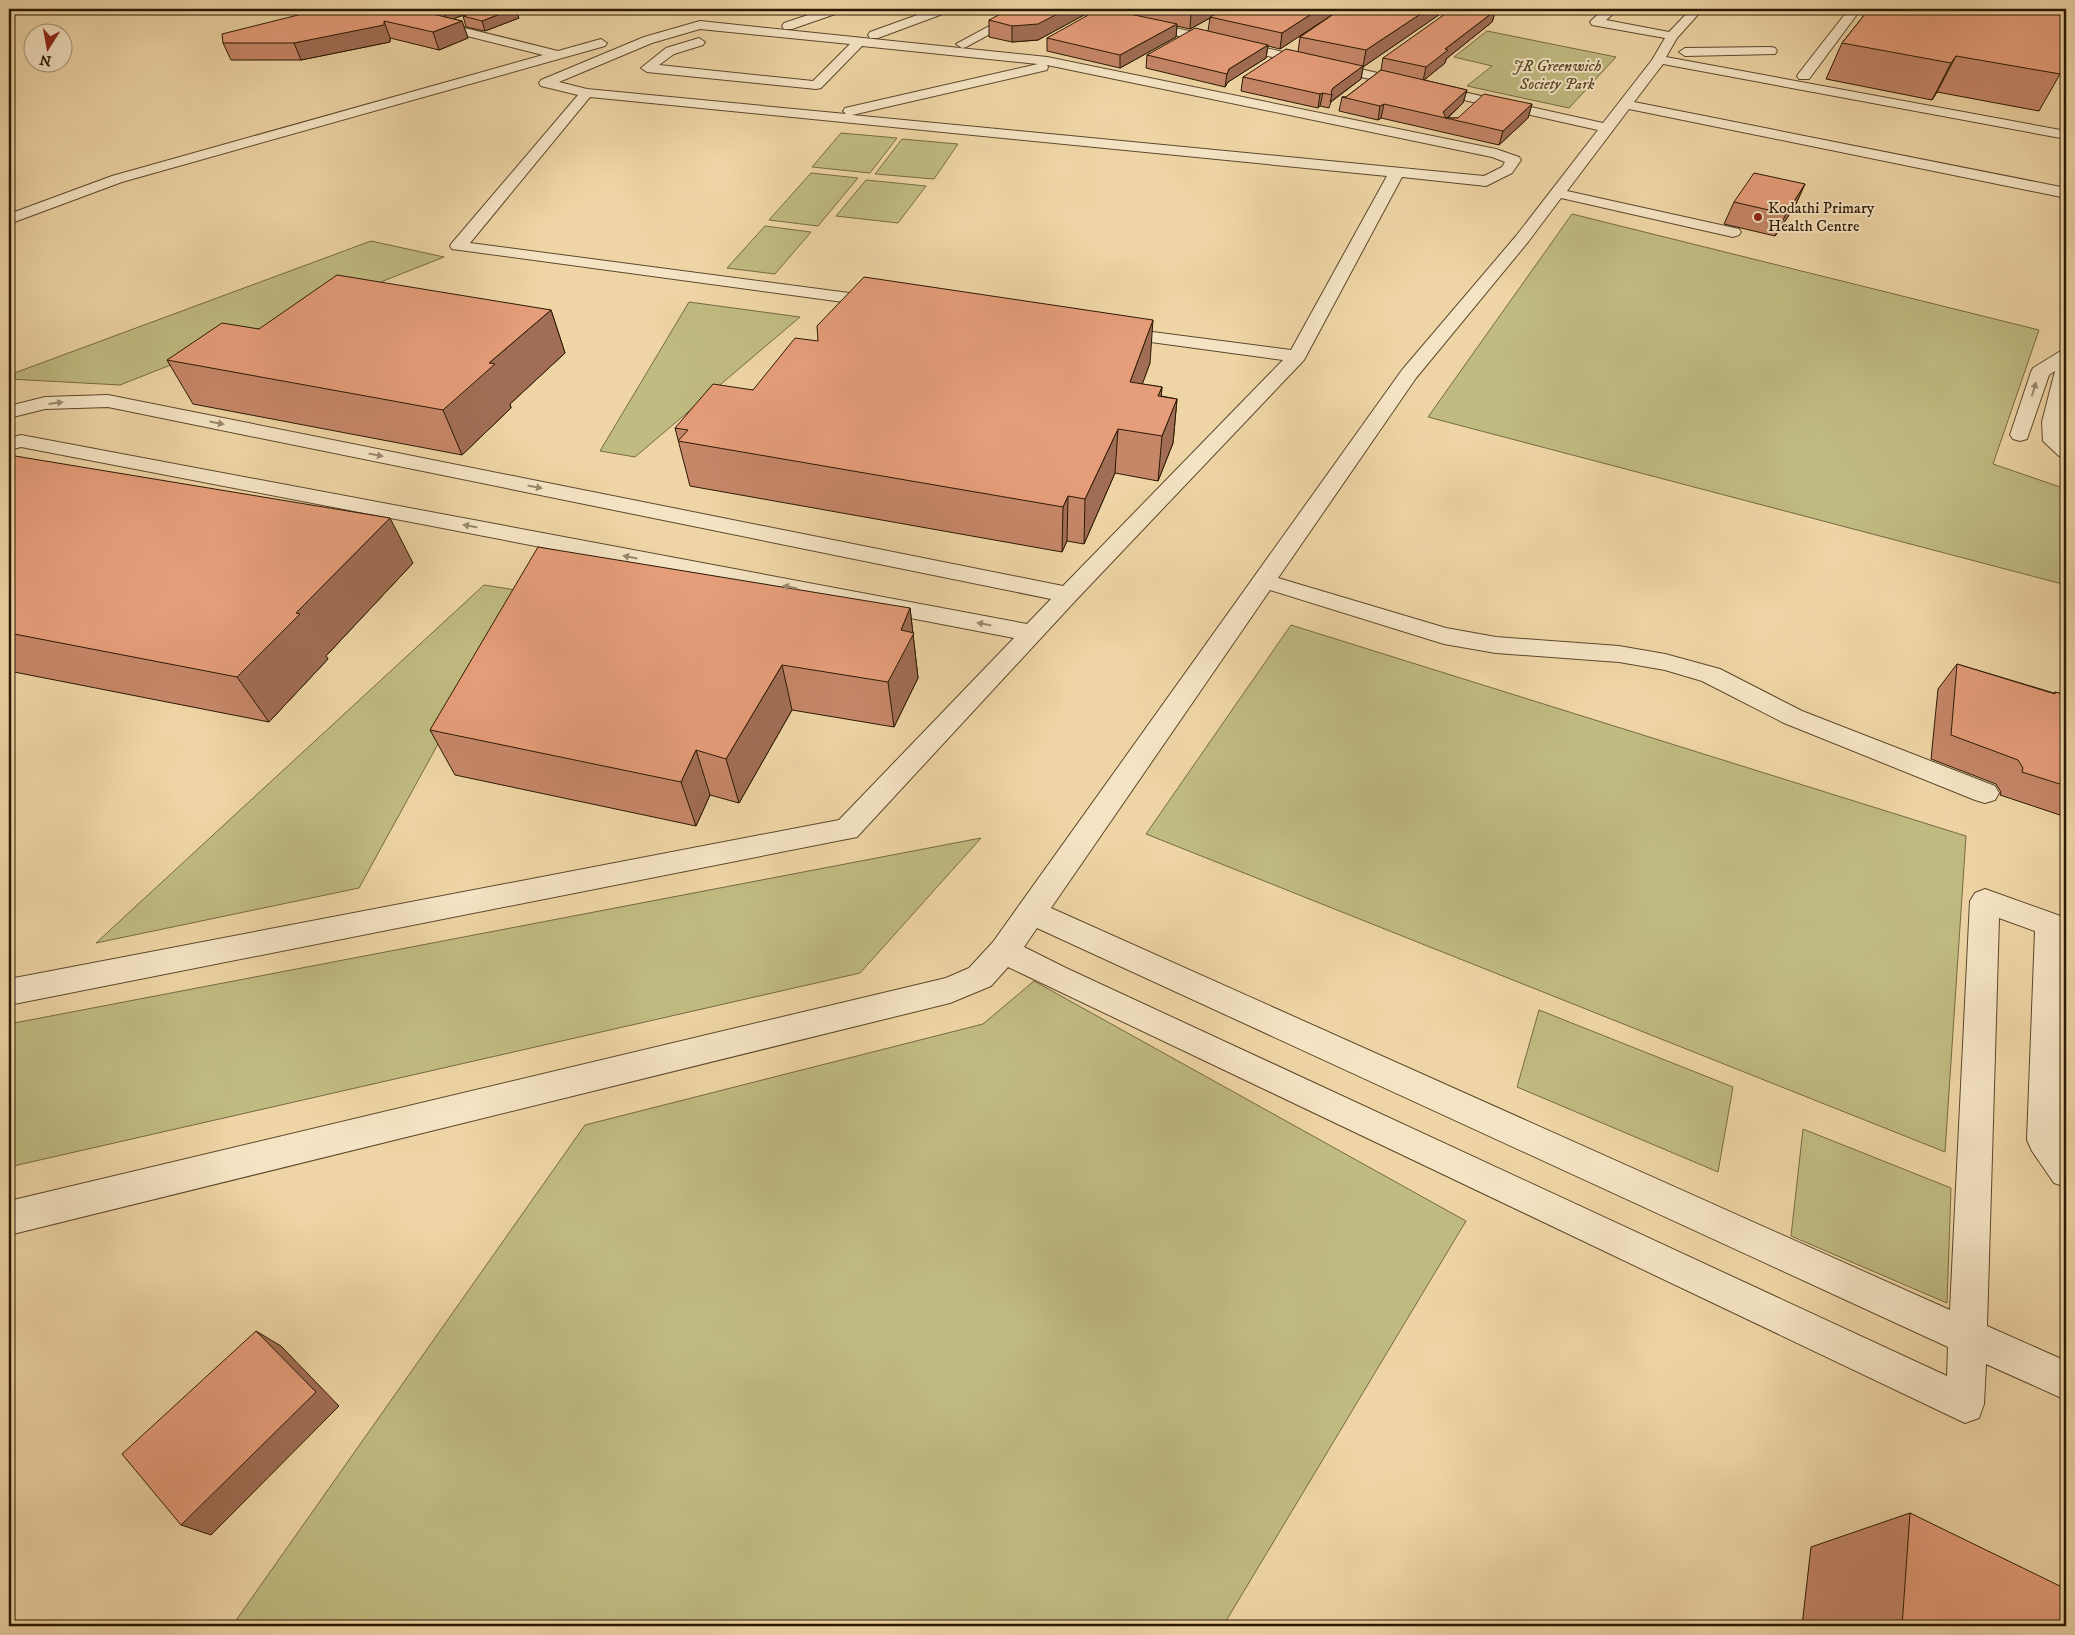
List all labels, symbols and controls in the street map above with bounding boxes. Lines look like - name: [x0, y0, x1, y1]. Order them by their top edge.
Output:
- north arrow: [22, 22, 72, 72]
- text: N: [38, 50, 53, 70]
- park label: JR Greenwich Society Park: [1513, 56, 1601, 94]
- place label: Kodathi Primary Health Centre: [1768, 198, 1875, 236]
- marker: Kodathi Primary Health Centre: [1752, 211, 1764, 223]
- one-way arrow: [2031, 381, 2039, 396]
- one-way arrow: [49, 399, 65, 407]
- one-way arrow: [209, 419, 225, 427]
- one-way arrow: [368, 451, 384, 459]
- one-way arrow: [528, 483, 543, 491]
- one-way arrow: [462, 522, 478, 530]
- one-way arrow: [622, 552, 638, 560]
- one-way arrow: [781, 583, 797, 591]
- one-way arrow: [975, 620, 991, 628]

